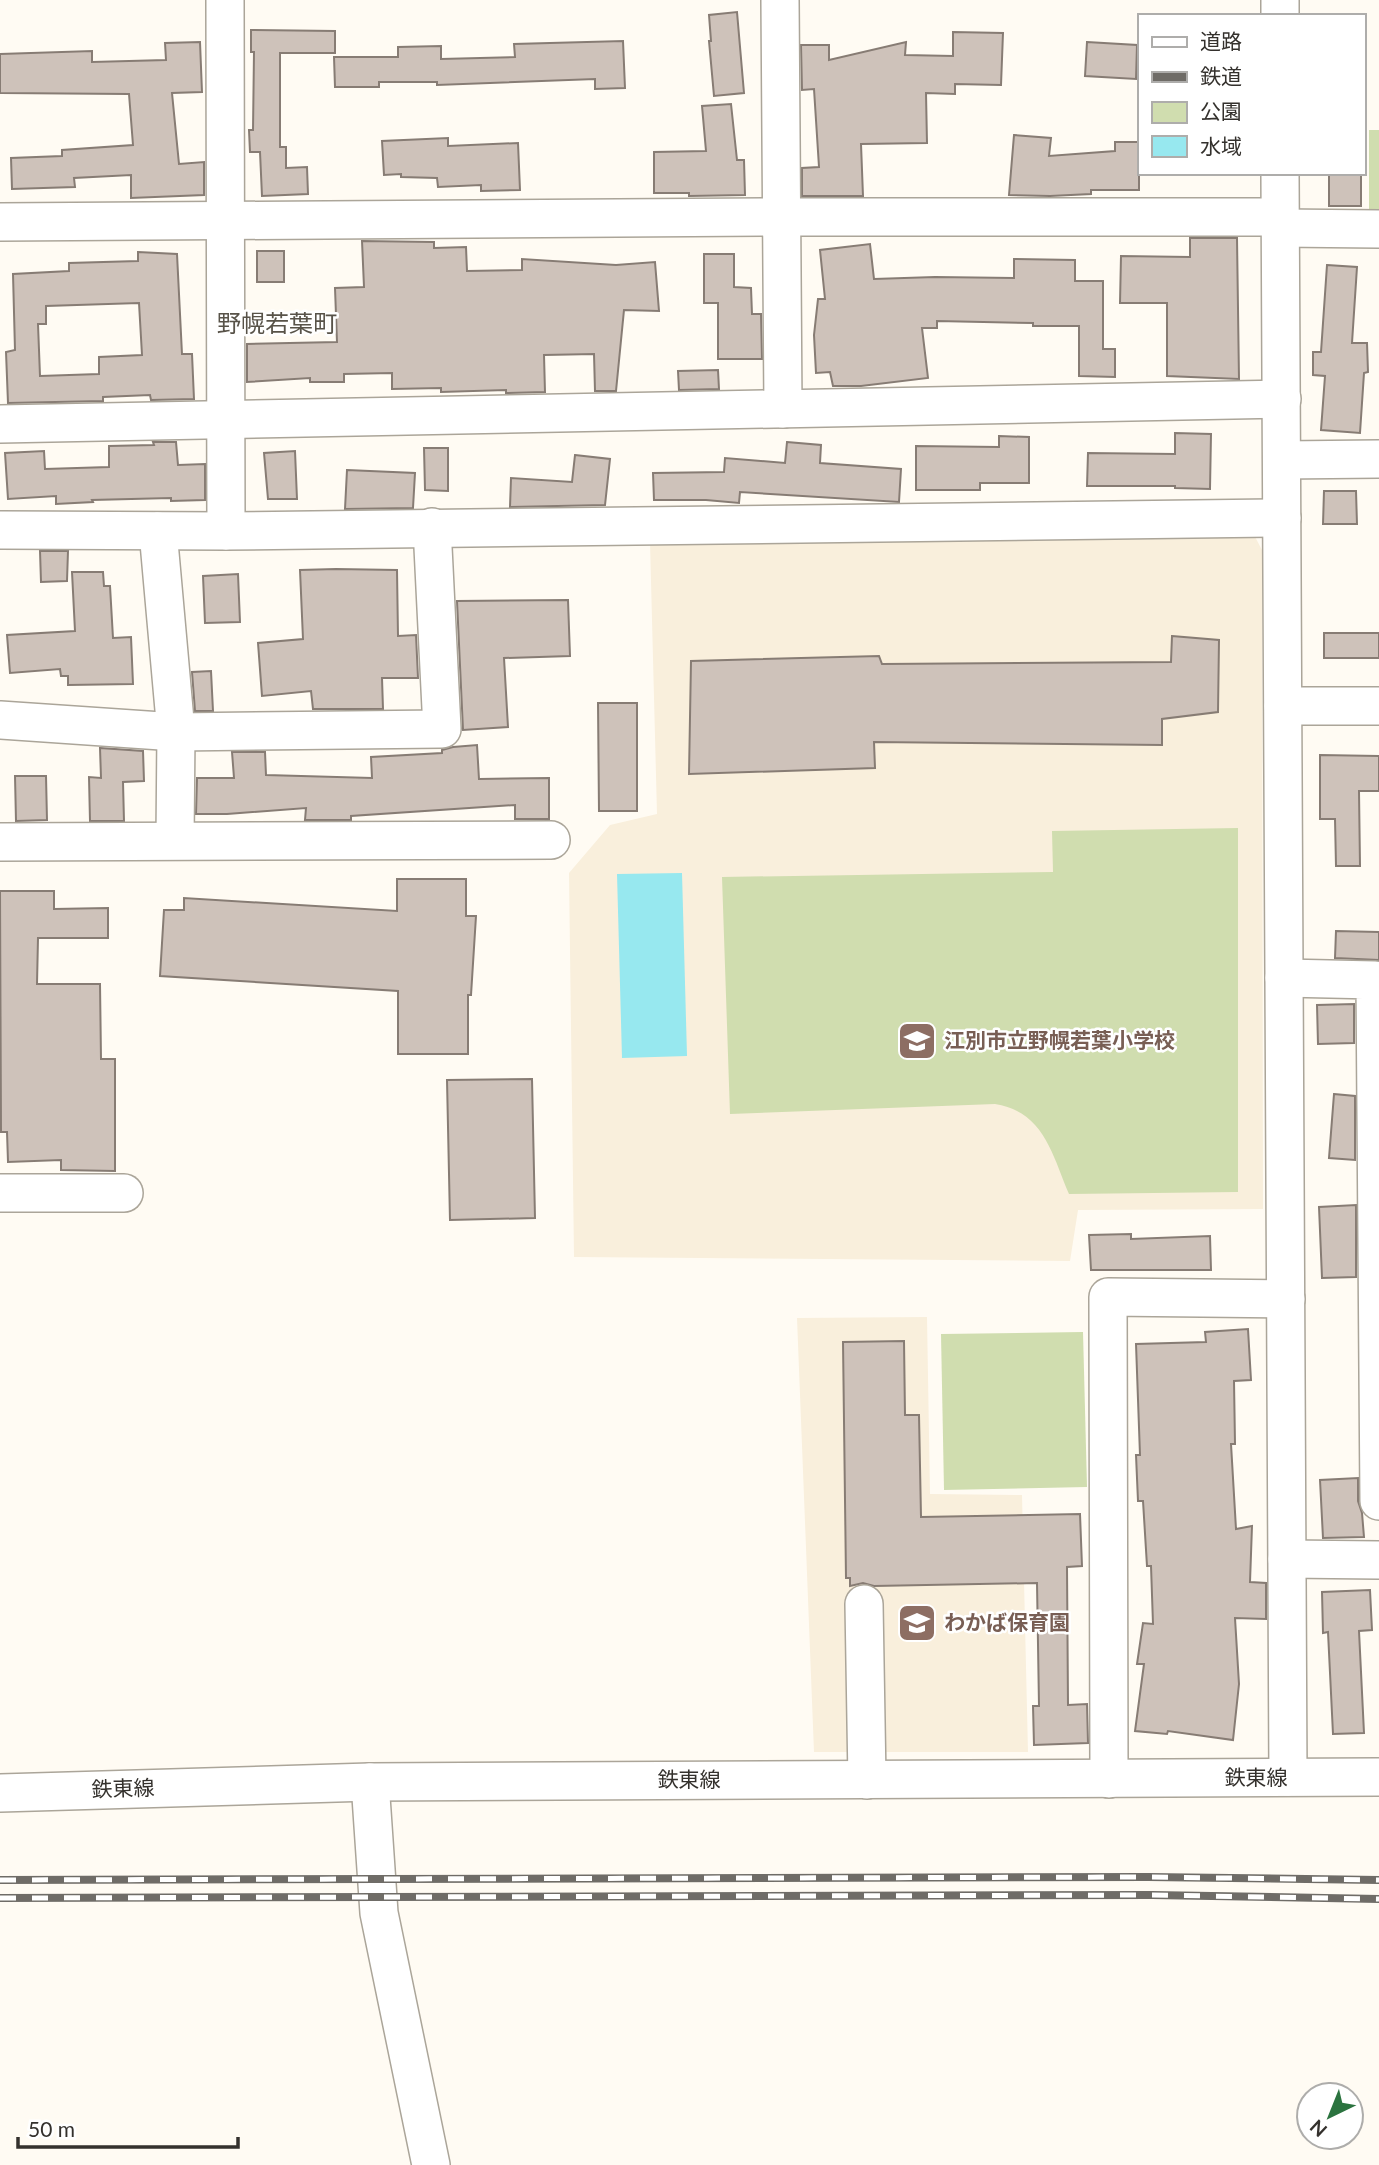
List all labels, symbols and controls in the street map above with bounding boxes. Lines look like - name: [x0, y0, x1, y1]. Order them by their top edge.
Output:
- legend: [1138, 14, 1365, 175]
- text: 道路: [1200, 28, 1242, 53]
- text: 鉄道: [1200, 63, 1242, 88]
- text: 公園: [1200, 98, 1242, 123]
- text: 水域: [1200, 133, 1242, 158]
- district label: 野幌若葉町: [217, 308, 337, 337]
- school or university icon: 江別市立野幌若葉小学校: [896, 1020, 938, 1062]
- place label: 江別市立野幌若葉小学校: [944, 1027, 1175, 1052]
- school or university icon: わかば保育園: [896, 1602, 938, 1644]
- place label: わかば保育園: [944, 1609, 1070, 1634]
- street label: 鉄東線: [1225, 1764, 1288, 1789]
- street label: 鉄東線: [658, 1766, 721, 1791]
- street label: 鉄東線: [91, 1774, 155, 1801]
- north arrow: [1295, 2081, 1365, 2151]
- scale bar: [18, 2106, 238, 2150]
- text: N: [1305, 2115, 1331, 2142]
- text: 50 m: [28, 2116, 75, 2141]

